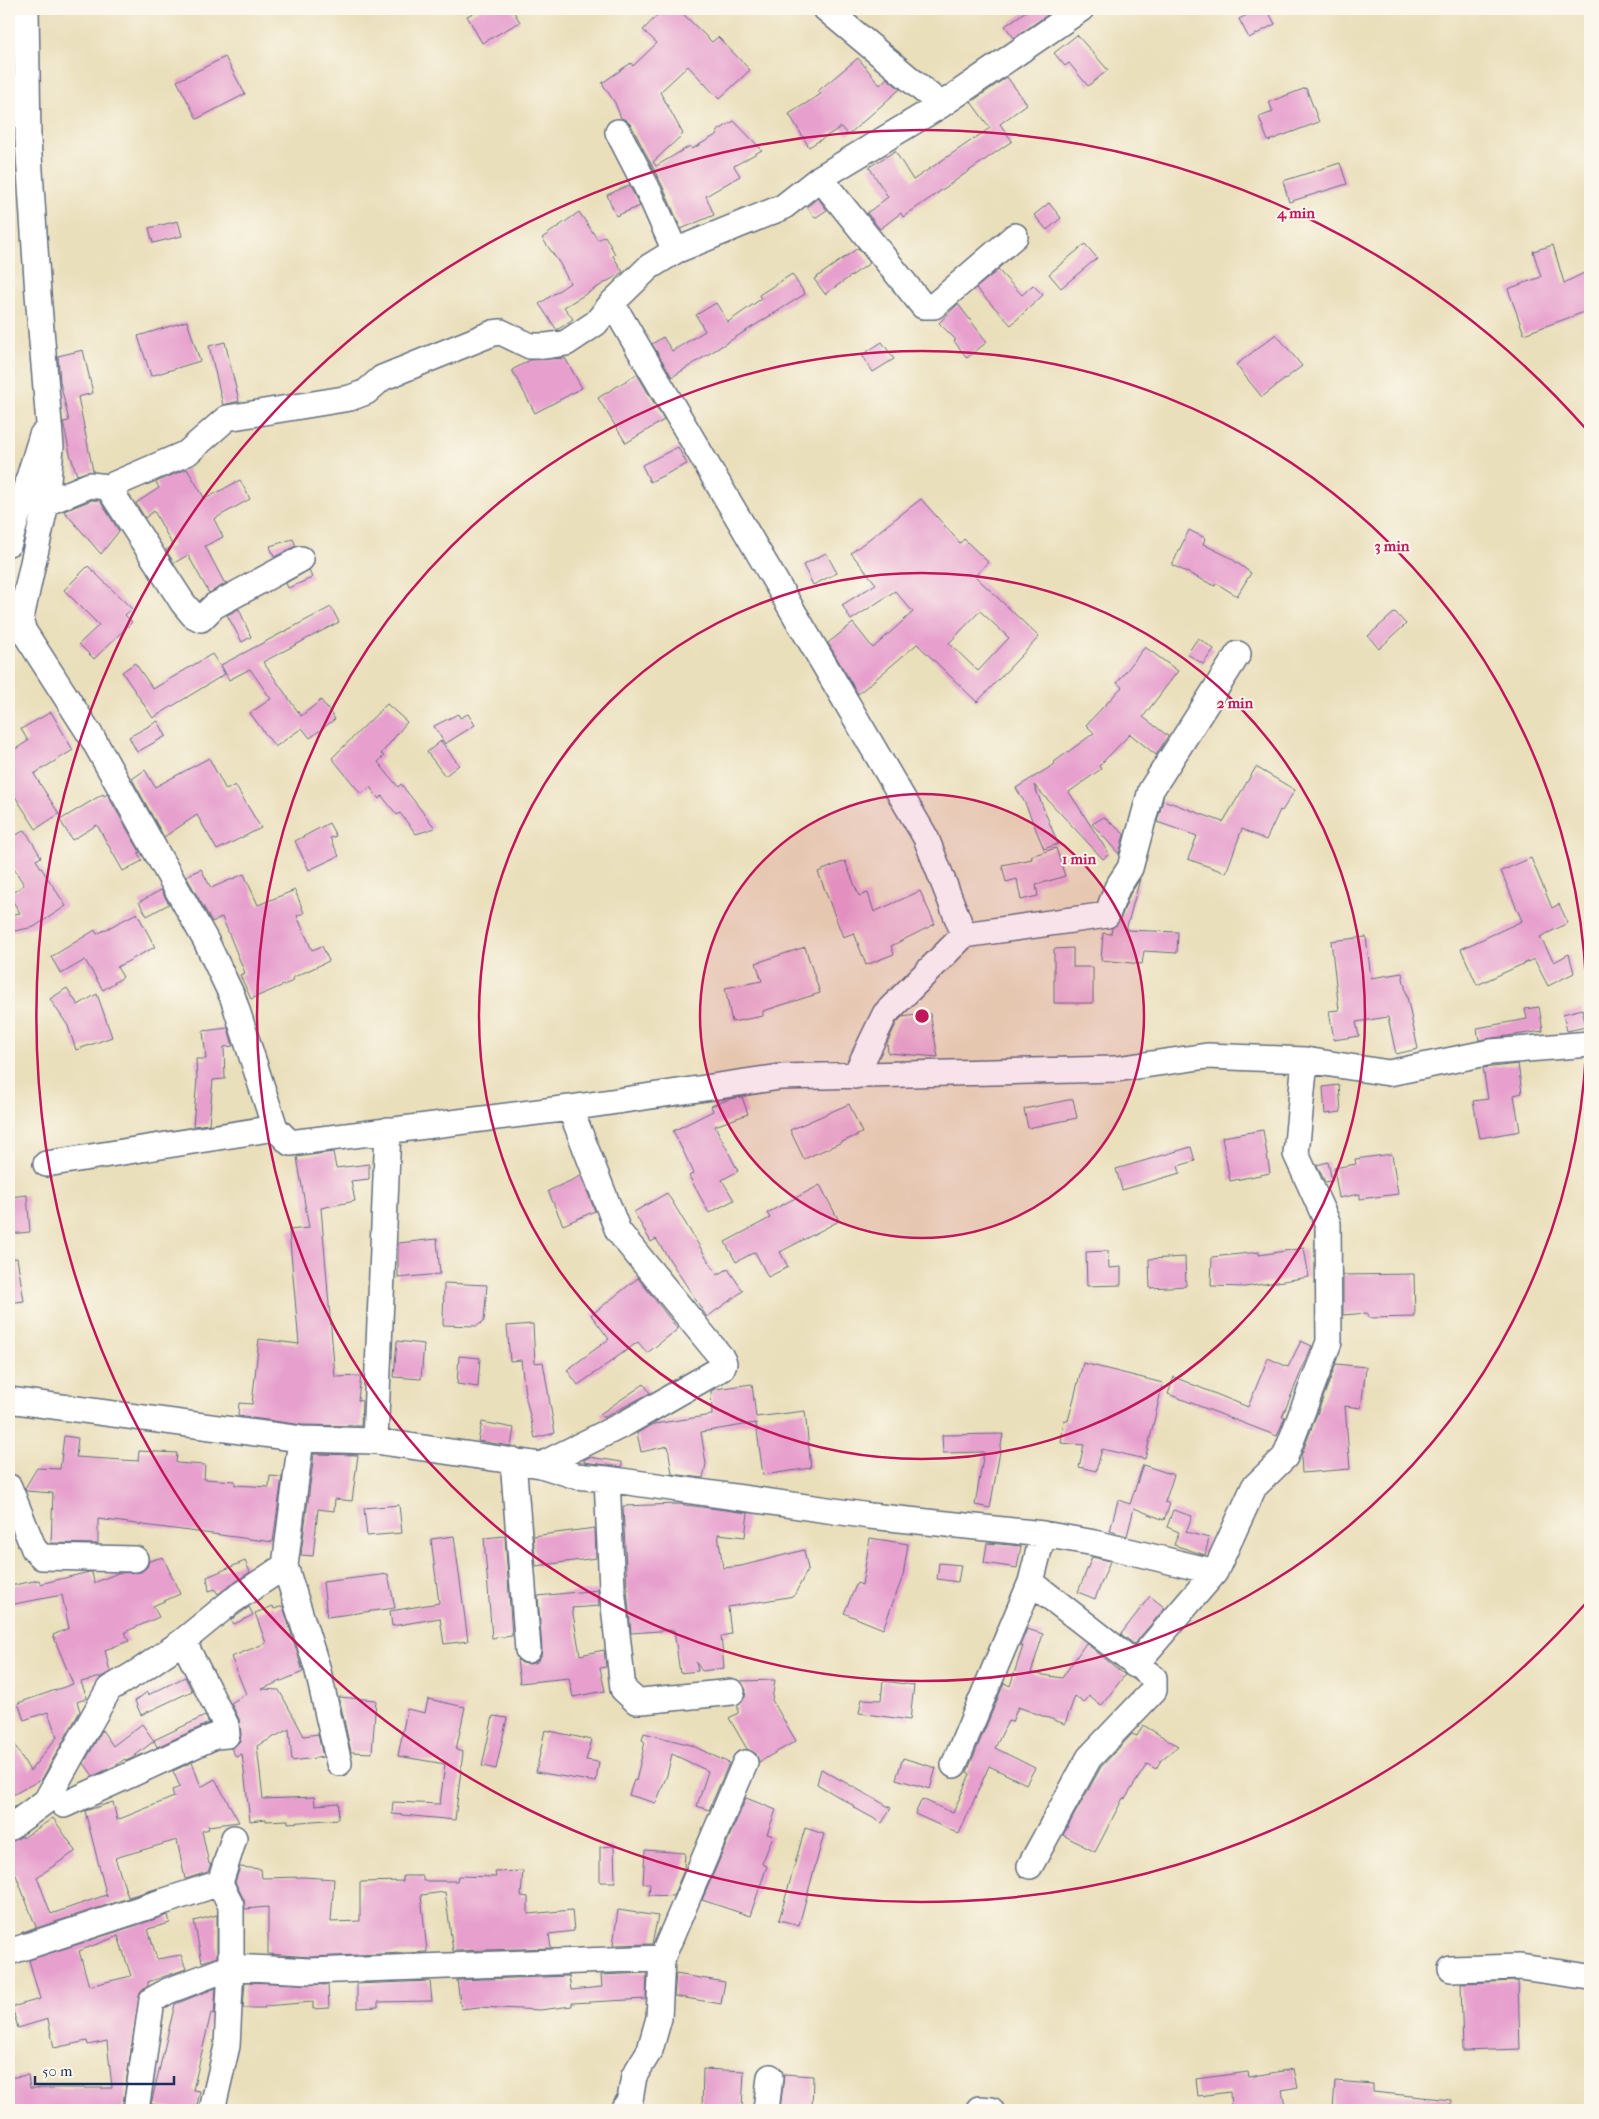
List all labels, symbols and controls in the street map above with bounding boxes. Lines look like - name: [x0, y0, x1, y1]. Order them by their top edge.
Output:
- text: 4 min: [1276, 204, 1315, 222]
- text: 3 min: [1375, 537, 1410, 555]
- text: 2 min: [1217, 694, 1254, 712]
- text: 1 min: [1062, 850, 1096, 868]
- centre of rings: [913, 1007, 931, 1025]
- scale bar: [35, 2054, 174, 2086]
- text: 50 m: [42, 2062, 73, 2080]

